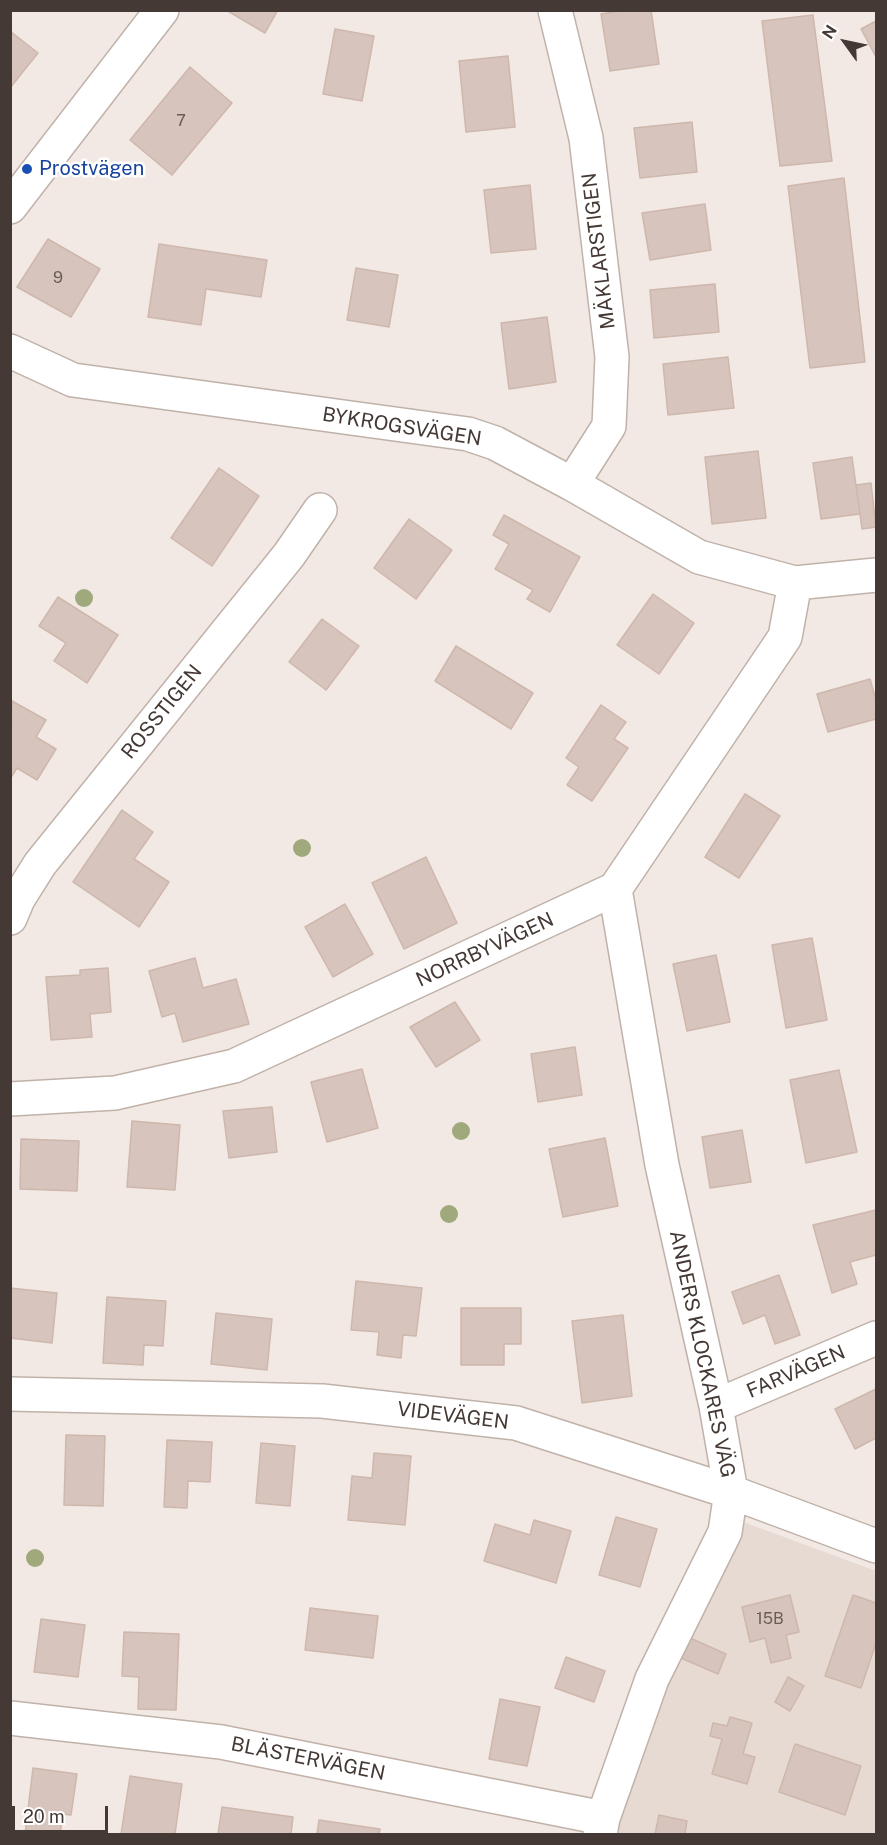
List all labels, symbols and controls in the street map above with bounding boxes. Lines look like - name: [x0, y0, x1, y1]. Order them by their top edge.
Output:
- north arrow: [815, 12, 875, 72]
- text: N: [818, 22, 841, 42]
- house number: 7: [176, 111, 186, 131]
- place label: Prostvägen: [39, 157, 144, 181]
- marker: Prostvägen: [20, 162, 34, 176]
- street label: MÄKLARSTIGEN: [577, 171, 621, 331]
- house number: 9: [53, 268, 63, 288]
- street label: BYKROGSVÄGEN: [321, 403, 483, 451]
- street label: ROSSTIGEN: [117, 660, 207, 764]
- street label: NORRBYVÄGEN: [412, 908, 558, 992]
- street label: ANDERS KLOCKARES VÄG: [664, 1228, 740, 1480]
- street label: FARVÄGEN: [743, 1341, 849, 1403]
- street label: VIDEVÄGEN: [396, 1397, 510, 1435]
- house number: 15B: [756, 1609, 784, 1629]
- street label: BLÄSTERVÄGEN: [229, 1732, 387, 1786]
- scale bar: [15, 1794, 111, 1832]
- text: 20 m: [23, 1806, 65, 1827]

